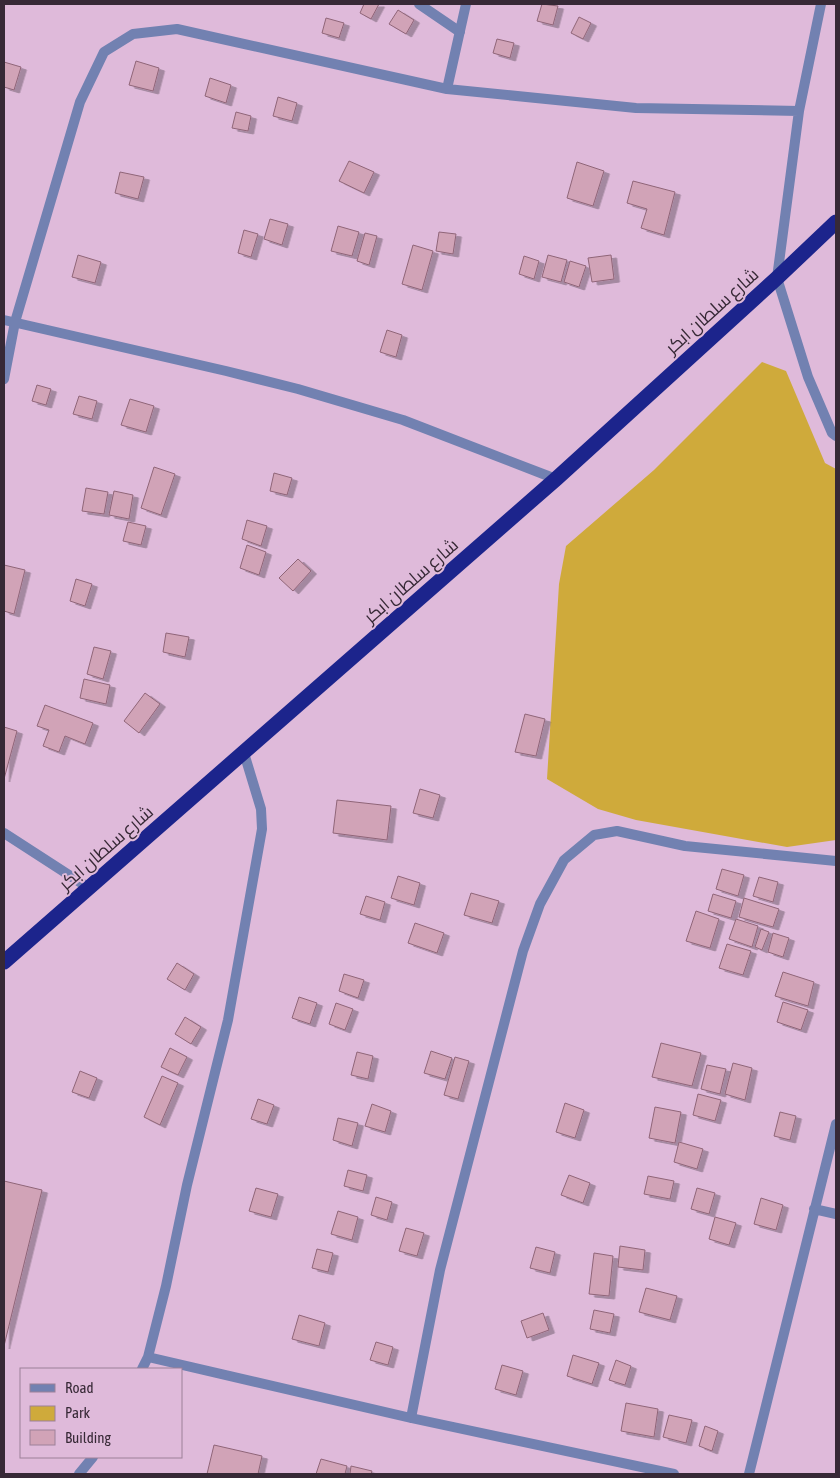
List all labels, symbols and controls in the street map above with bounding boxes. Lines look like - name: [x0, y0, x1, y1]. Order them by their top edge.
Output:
- street label: شارع سلطان ابكر: [660, 263, 764, 360]
- street label: شارع سلطان ابكر: [359, 534, 463, 629]
- street label: شارع سلطان ابكر: [54, 801, 158, 896]
- legend: [20, 1368, 182, 1458]
- text: Road: [65, 1379, 94, 1396]
- text: Park: [65, 1404, 90, 1421]
- text: Building: [65, 1429, 111, 1446]

